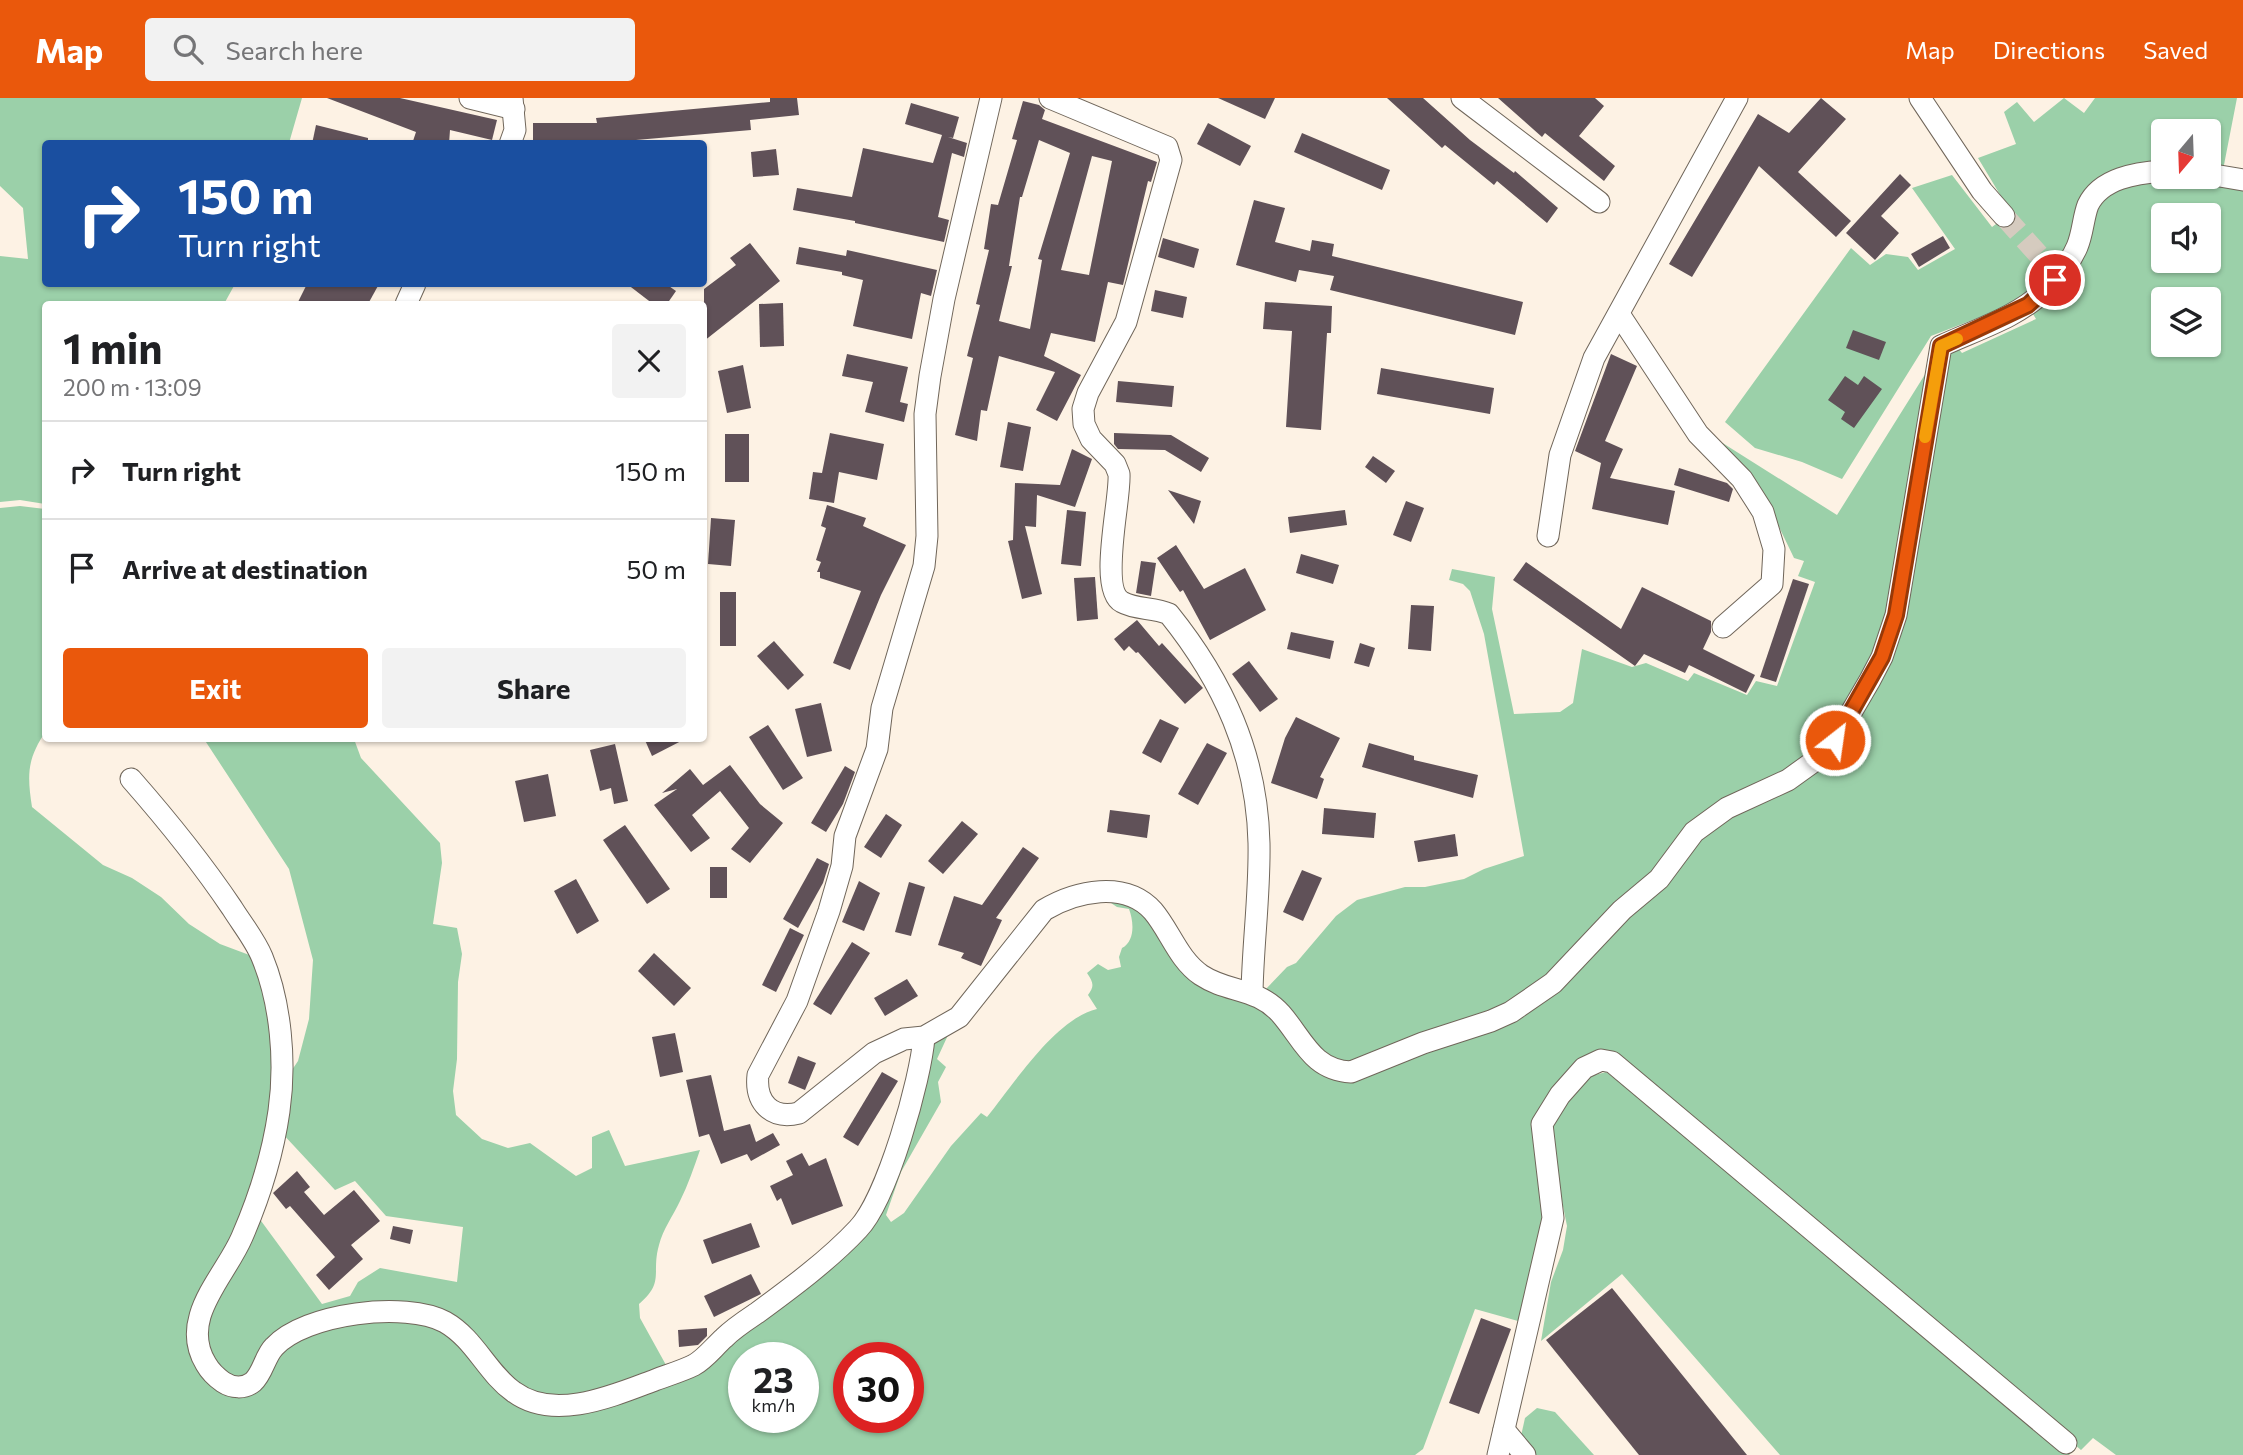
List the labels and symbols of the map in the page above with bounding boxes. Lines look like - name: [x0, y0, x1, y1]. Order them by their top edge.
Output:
- north arrow: [2151, 119, 2221, 189]
- pin: [2025, 250, 2085, 310]
- position arrow: [1798, 703, 1872, 777]
- speed limit sign: 30: [833, 1342, 924, 1433]

